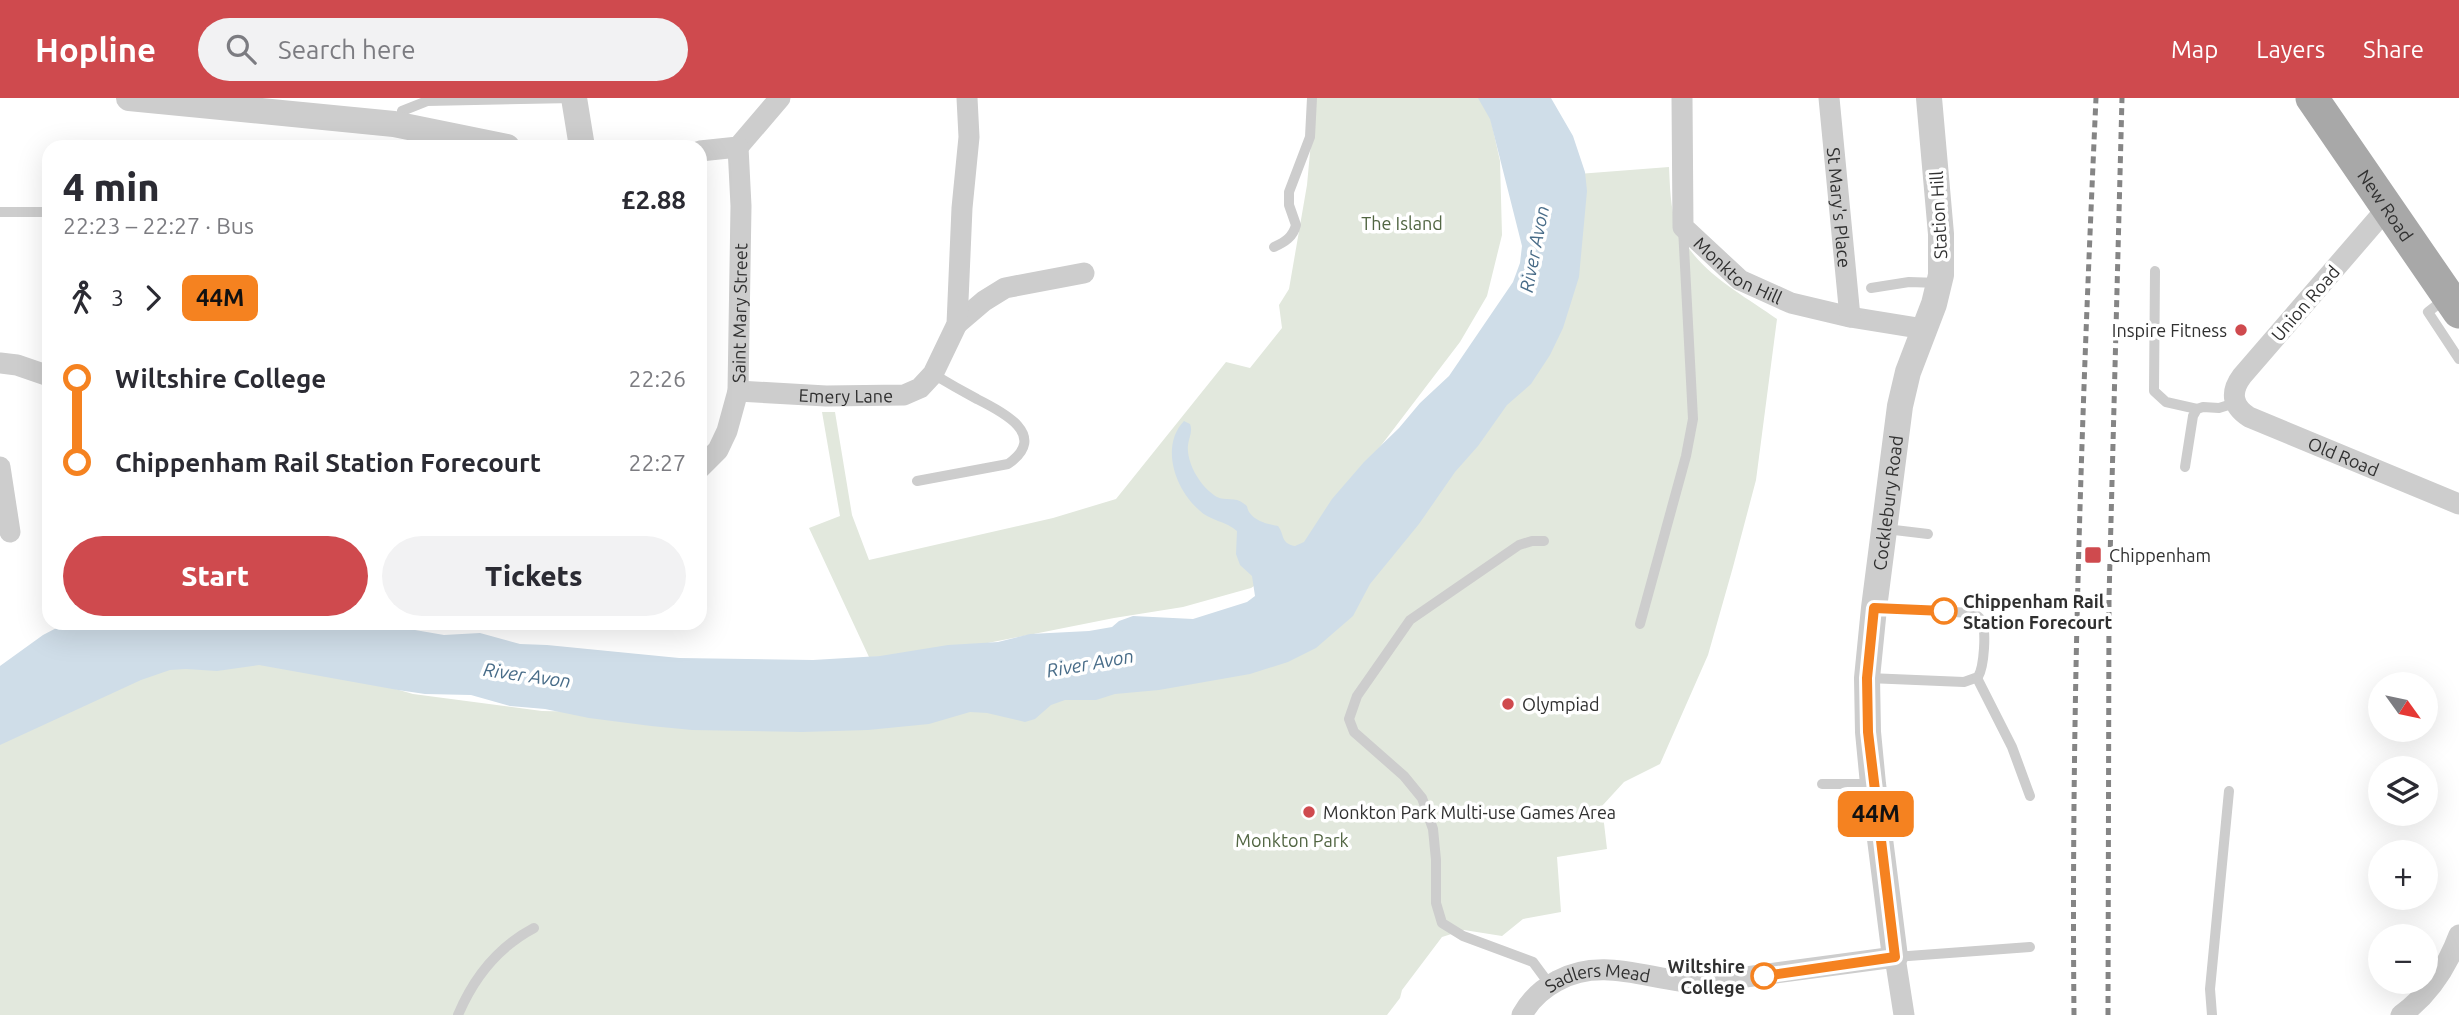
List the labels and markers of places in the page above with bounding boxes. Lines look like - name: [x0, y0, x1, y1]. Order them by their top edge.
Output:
- place label: Inspire Fitness: [2112, 320, 2227, 340]
- marker: Inspire Fitness: [2233, 322, 2249, 338]
- marker: Chippenham: [2083, 545, 2103, 565]
- place label: Chippenham: [2109, 545, 2211, 565]
- place label: Chippenham Rail Station Forecourt: [1963, 591, 2113, 632]
- marker: Chippenham Rail Station Forecourt: [1931, 598, 1957, 624]
- place label: Olympiad: [1522, 694, 1600, 714]
- marker: Olympiad: [1500, 696, 1516, 712]
- place label: Monkton Park Multi-use Games Area: [1323, 802, 1616, 822]
- marker: Monkton Park Multi-use Games Area: [1301, 804, 1317, 820]
- place label: Wiltshire College: [1667, 956, 1745, 997]
- marker: Wiltshire College: [1751, 963, 1777, 989]

